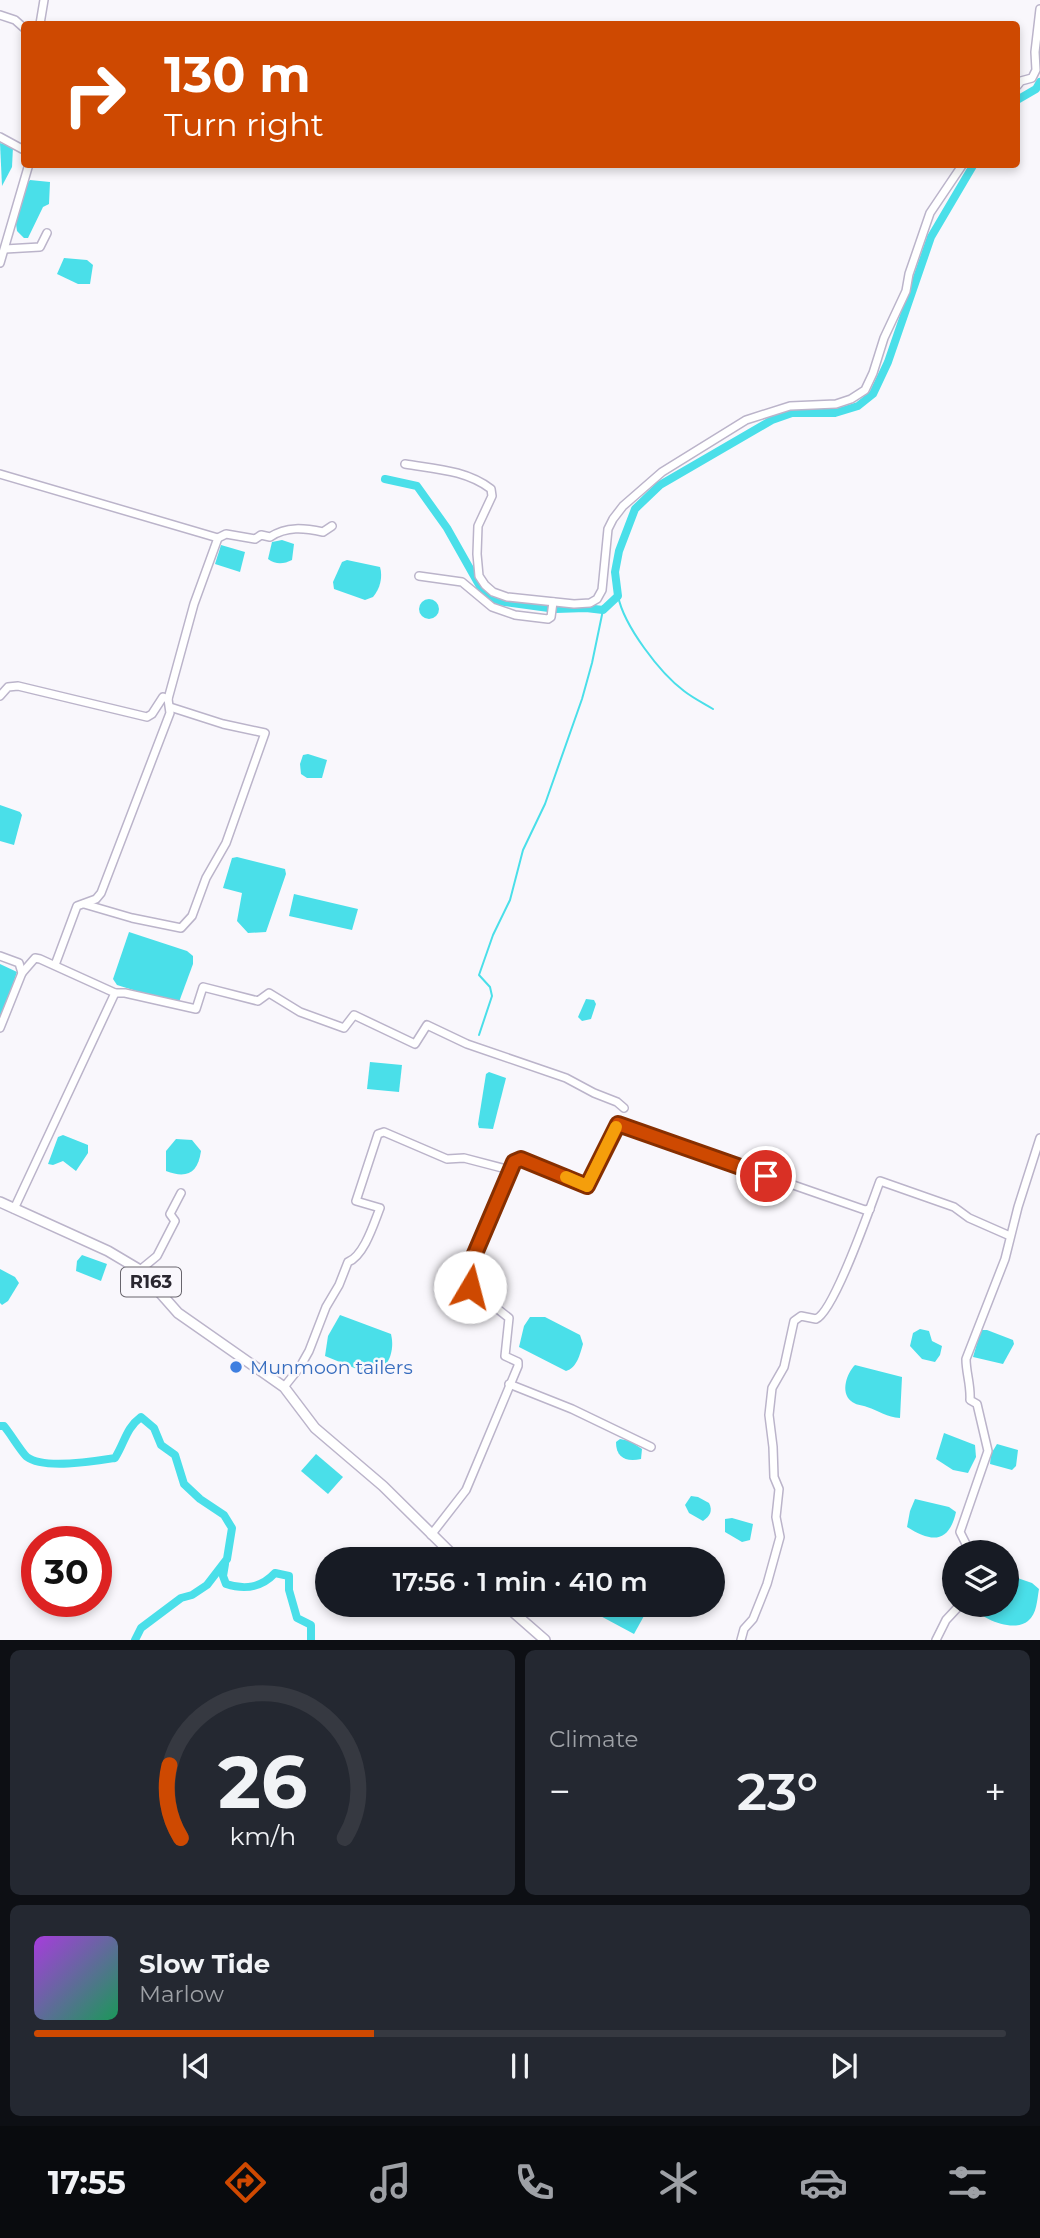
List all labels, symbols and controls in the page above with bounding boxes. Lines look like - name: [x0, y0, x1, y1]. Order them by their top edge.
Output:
- text: 130 m: [164, 45, 311, 104]
- icon: right: [49, 49, 140, 140]
- text: Turn right: [164, 105, 324, 144]
- pin: [736, 1146, 796, 1206]
- icon: arrive: [747, 1157, 785, 1195]
- position arrow: [433, 1250, 507, 1324]
- road number: R163: [121, 1268, 181, 1296]
- place label: Munmoon tailers: [250, 1356, 413, 1379]
- marker: Munmoon tailers: [228, 1359, 244, 1375]
- speed limit sign: 30: [21, 1526, 112, 1617]
- map controls: [942, 1540, 1019, 1617]
- button: layers: [942, 1540, 1019, 1617]
- text: 17:56 · 1 min · 410 m: [392, 1566, 648, 1598]
- text: Climate: [549, 1725, 638, 1753]
- text: 26: [218, 1739, 307, 1827]
- text: 23°: [737, 1760, 818, 1823]
- text: −: [549, 1768, 571, 1815]
- text: +: [984, 1768, 1006, 1815]
- text: km/h: [229, 1821, 296, 1851]
- text: Slow Tide: [139, 1948, 270, 1980]
- text: Marlow: [139, 1980, 224, 2008]
- icon: previous: [177, 2047, 215, 2085]
- icon: pause: [501, 2047, 539, 2085]
- icon: next: [825, 2047, 863, 2085]
- icon: directions: [221, 2158, 270, 2207]
- icon: music: [366, 2158, 415, 2207]
- icon: phone: [510, 2158, 559, 2207]
- icon: climate: [654, 2158, 703, 2207]
- icon: car: [799, 2158, 848, 2207]
- icon: filters: [943, 2158, 992, 2207]
- text: 17:55: [48, 2163, 126, 2202]

